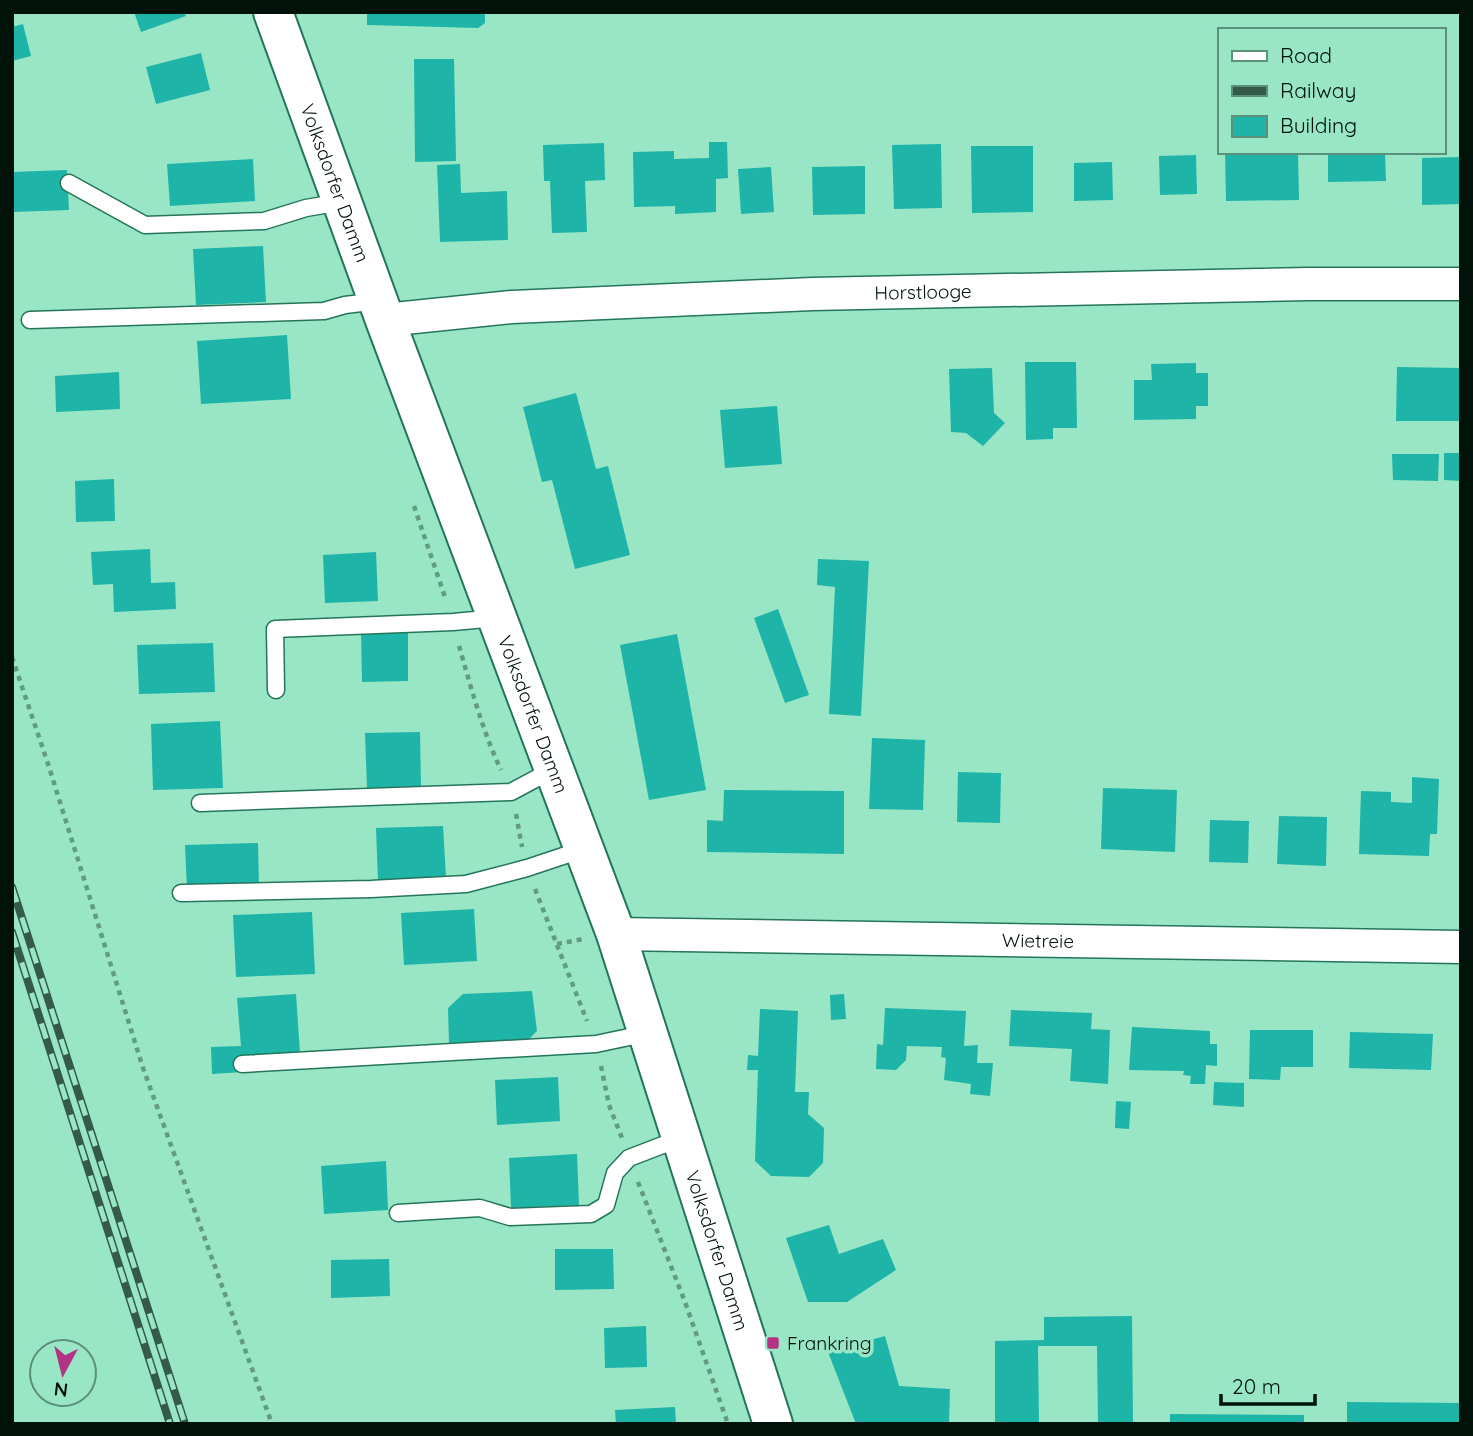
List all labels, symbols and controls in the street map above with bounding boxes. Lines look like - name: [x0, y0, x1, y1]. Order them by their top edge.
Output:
- legend: [1218, 28, 1445, 154]
- text: Road: [1280, 42, 1332, 68]
- text: Railway: [1280, 77, 1356, 103]
- street label: Volksdorfer Damm: [295, 101, 375, 265]
- text: Building: [1280, 112, 1357, 138]
- street label: Horstlooge: [874, 279, 972, 305]
- street label: Volksdorfer Damm: [493, 632, 574, 796]
- street label: Wietreie: [1002, 928, 1074, 953]
- street label: Volksdorfer Damm: [681, 1167, 754, 1333]
- place label: Frankring: [787, 1331, 872, 1355]
- marker: Frankring: [765, 1335, 781, 1351]
- north arrow: [28, 1338, 98, 1408]
- scale bar: [1221, 1362, 1316, 1406]
- text: 20 m: [1232, 1373, 1281, 1399]
- text: N: [53, 1377, 69, 1403]

